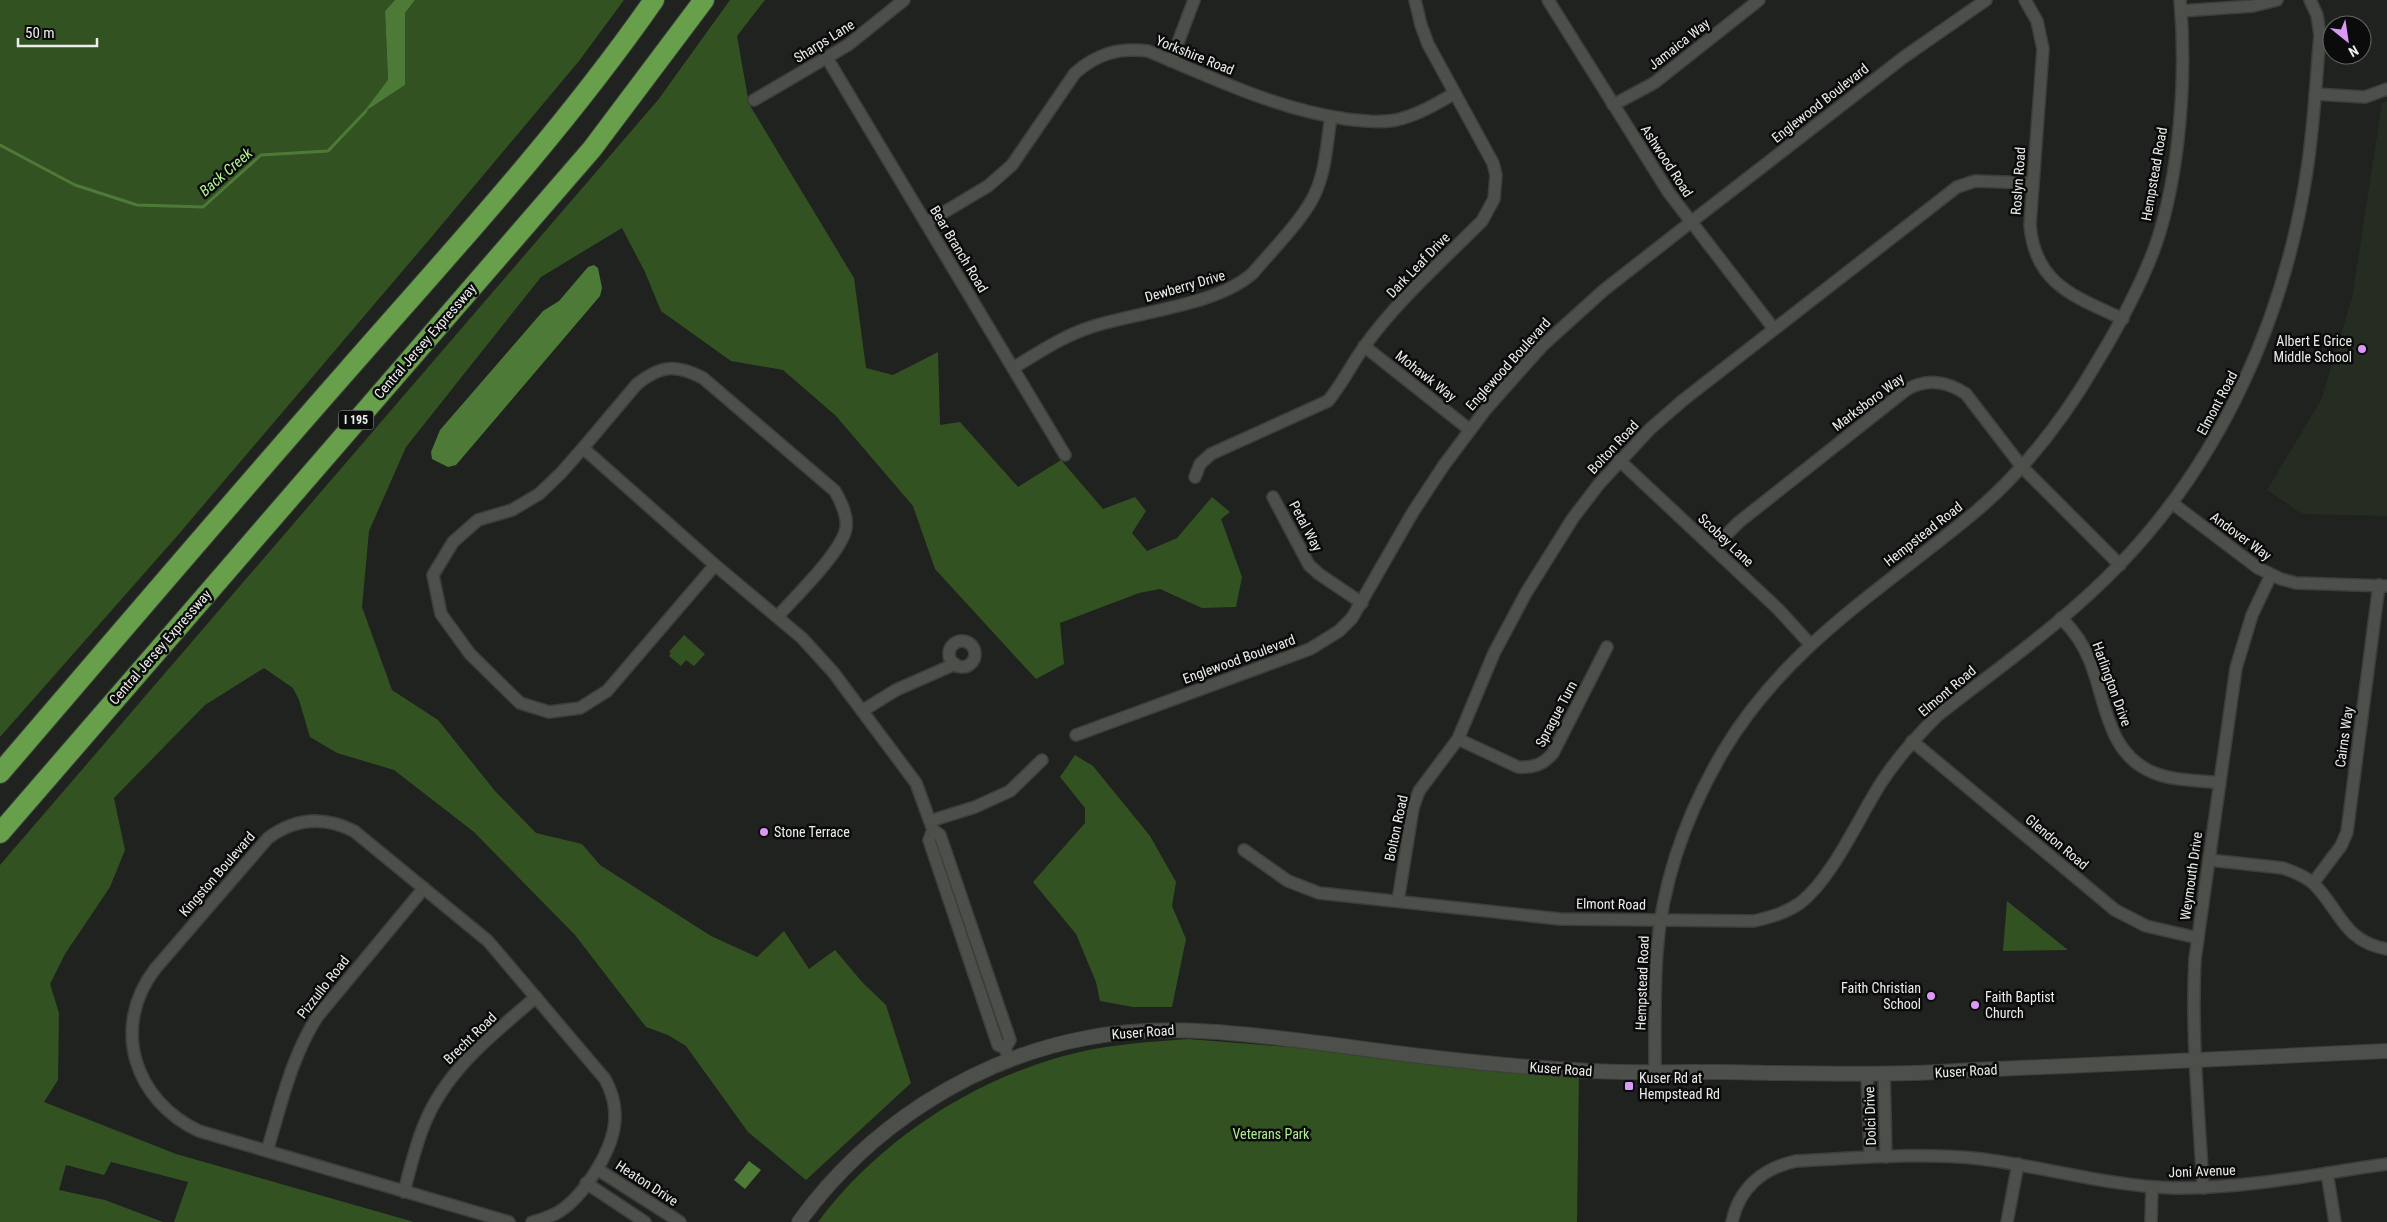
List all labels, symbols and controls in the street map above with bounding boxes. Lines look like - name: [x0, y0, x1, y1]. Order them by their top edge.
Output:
- scale bar: [18, 15, 96, 47]
- street label: Jamaica Way: [1645, 15, 1713, 73]
- north arrow: [2322, 15, 2372, 65]
- street label: Sharps Lane: [791, 16, 858, 66]
- text: 50 m: [25, 24, 55, 42]
- street label: Yorkshire Road: [1154, 32, 1236, 78]
- text: N: [2346, 42, 2361, 60]
- street label: Englewood Boulevard: [1768, 60, 1872, 146]
- street label: Ashwood Road: [1638, 122, 1696, 200]
- street label: Hempstead Road: [2138, 126, 2170, 222]
- water label: Back Creek: [196, 144, 257, 200]
- street label: Roslyn Road: [2008, 147, 2028, 215]
- street label: Bear Branch Road: [927, 203, 991, 295]
- street label: Dark Leaf Drive: [1383, 229, 1453, 301]
- street label: Dewberry Drive: [1143, 267, 1227, 305]
- street label: Central Jersey Expressway: [371, 280, 479, 402]
- street label: Englewood Boulevard: [1462, 315, 1554, 413]
- place label: Albert E Grice Middle School: [2274, 333, 2352, 365]
- marker: Albert E Grice Middle School: [2356, 343, 2368, 355]
- street label: Mohawk Way: [1392, 347, 1460, 405]
- street label: Elmont Road: [2194, 368, 2240, 438]
- street label: Marksboro Way: [1829, 370, 1907, 434]
- road number: I 195: [338, 410, 374, 430]
- street label: Bolton Road: [1584, 417, 1642, 477]
- street label: Petal Way: [1286, 498, 1326, 554]
- street label: Hempstead Road: [1881, 499, 1965, 569]
- street label: Andover Way: [2207, 509, 2275, 564]
- street label: Scobey Lane: [1695, 510, 1757, 570]
- street label: Central Jersey Expressway: [106, 586, 214, 708]
- street label: Englewood Boulevard: [1181, 631, 1297, 687]
- street label: Harlington Drive: [2089, 640, 2135, 729]
- street label: Elmont Road: [1915, 662, 1979, 720]
- street label: Sprague Turn: [1532, 678, 1580, 750]
- street label: Cairns Way: [2332, 705, 2356, 769]
- street label: Bolton Road: [1381, 794, 1411, 862]
- street label: Glendon Road: [2022, 811, 2092, 873]
- place label: Stone Terrace: [774, 824, 850, 840]
- marker: Stone Terrace: [758, 826, 770, 838]
- street label: Kingston Boulevard: [176, 828, 258, 920]
- street label: Weymouth Drive: [2177, 830, 2205, 921]
- street label: Elmont Road: [1576, 895, 1646, 913]
- street label: Hempstead Road: [1632, 935, 1652, 1031]
- street label: Pizzullo Road: [294, 953, 352, 1021]
- place label: Faith Christian School: [1841, 980, 1921, 1012]
- place label: Faith Baptist Church: [1985, 989, 2055, 1021]
- marker: Faith Christian School: [1925, 990, 1937, 1002]
- marker: Faith Baptist Church: [1969, 999, 1981, 1011]
- street label: Brecht Road: [440, 1009, 500, 1067]
- street label: Kuser Road: [1111, 1022, 1175, 1042]
- street label: Kuser Road: [1529, 1059, 1593, 1079]
- street label: Kuser Road: [1934, 1061, 1998, 1081]
- place label: Kuser Rd at Hempstead Rd: [1639, 1070, 1720, 1102]
- marker: Kuser Rd at Hempstead Rd: [1623, 1080, 1635, 1092]
- street label: Dolci Drive: [1861, 1086, 1879, 1146]
- park label: Veterans Park: [1233, 1126, 1310, 1142]
- street label: Heaton Drive: [613, 1157, 681, 1209]
- street label: Joni Avenue: [2168, 1162, 2236, 1180]

